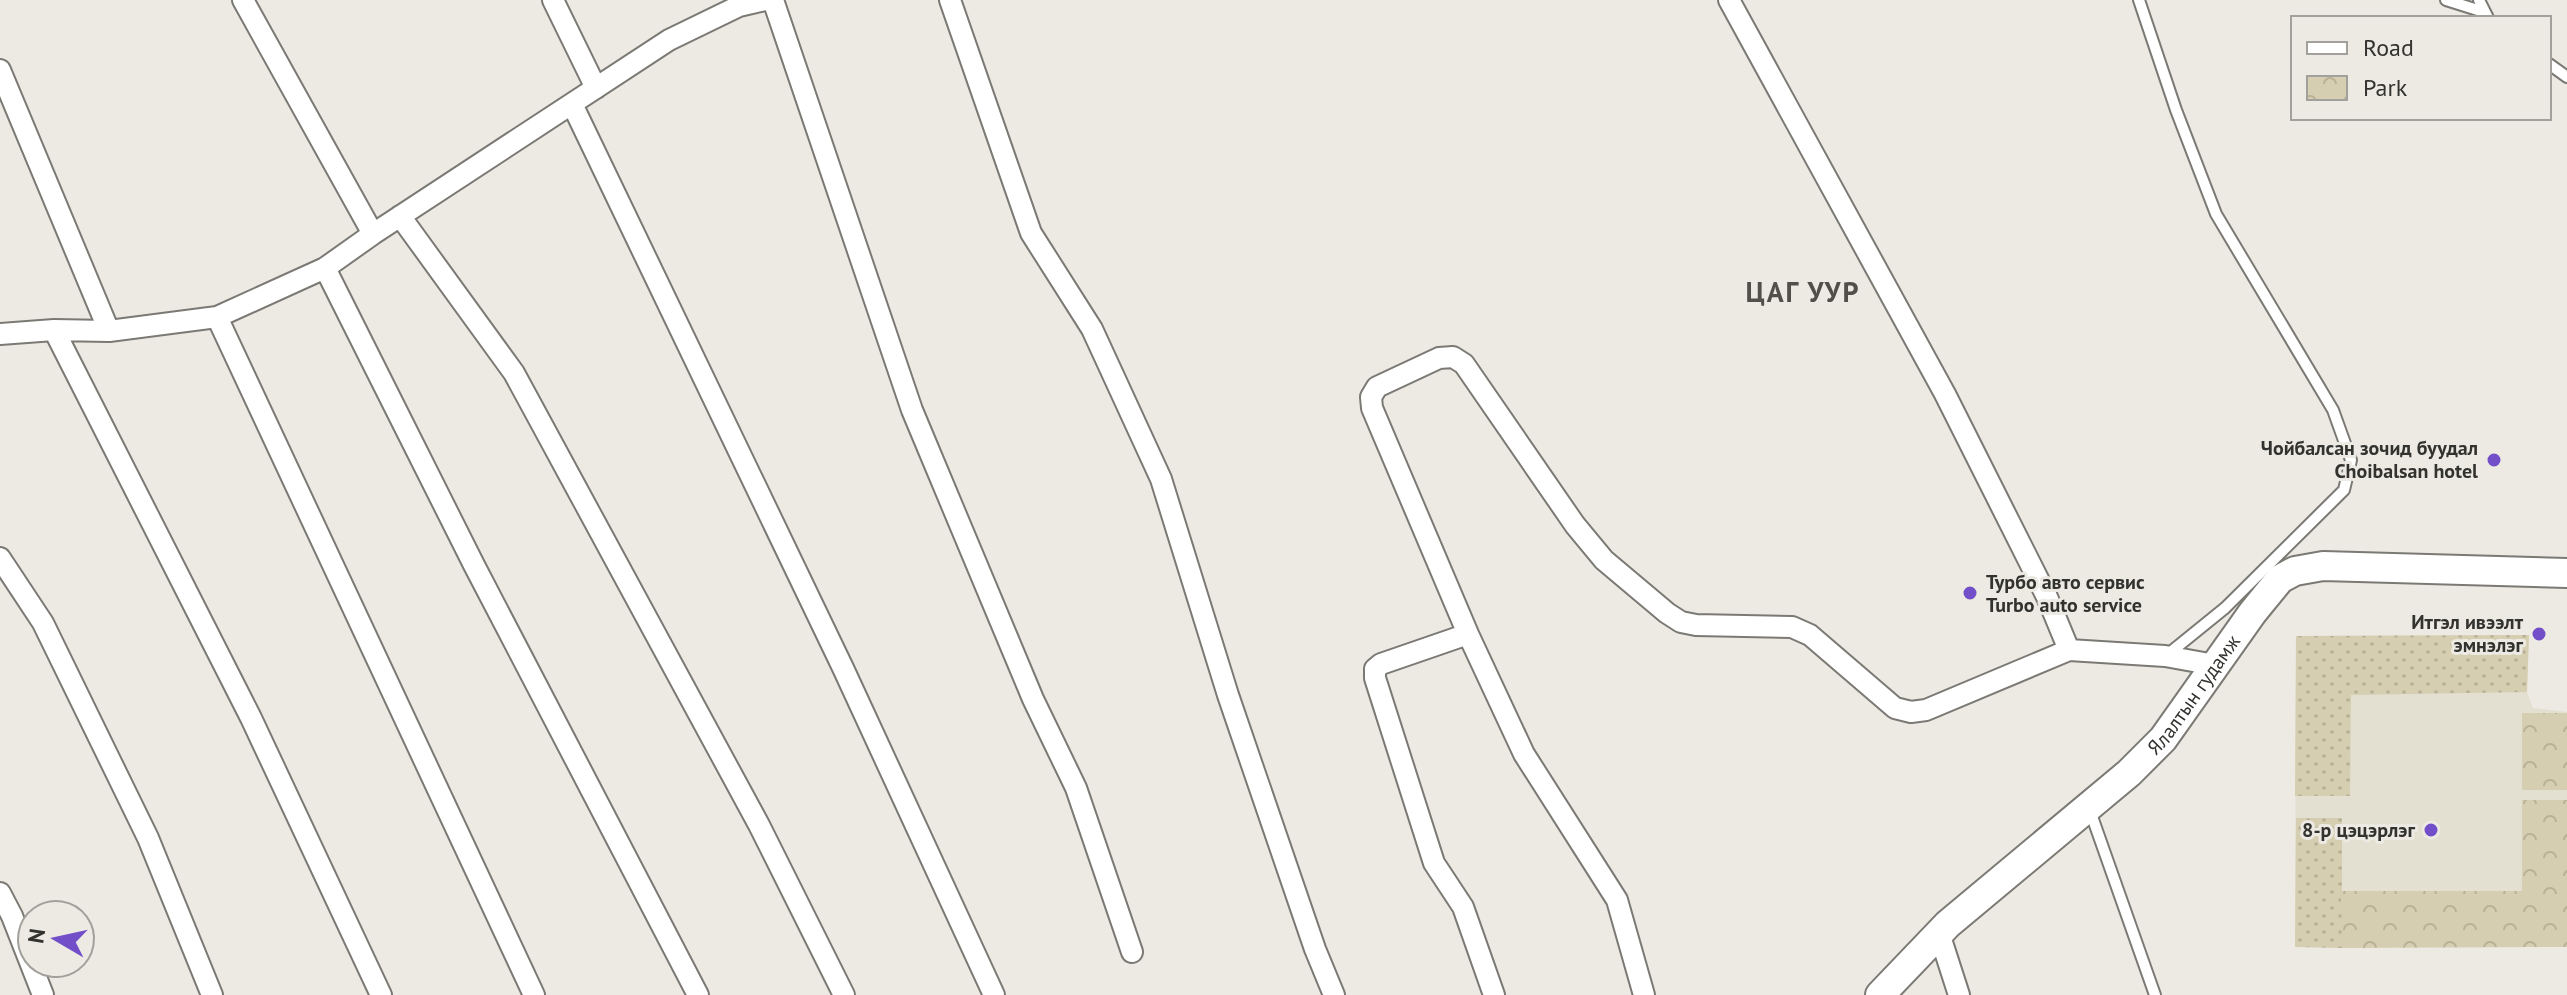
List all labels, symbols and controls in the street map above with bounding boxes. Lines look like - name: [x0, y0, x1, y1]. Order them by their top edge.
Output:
- legend: [2291, 16, 2551, 120]
- text: Road: [2363, 32, 2414, 63]
- text: Park: [2363, 72, 2408, 103]
- district label: ЦАГ УУР: [1746, 273, 1860, 310]
- place label: Чойбалсан зочид буудал Choibalsan hotel: [2261, 435, 2478, 484]
- marker: Чойбалсан зочид буудал Choibalsan hotel: [2485, 451, 2503, 469]
- place label: Турбо авто сервис Turbo auto service: [1986, 569, 2145, 618]
- marker: Турбо авто сервис Turbo auto service: [1961, 584, 1979, 602]
- place label: Итгэл ивээлт эмнэлэг: [2411, 609, 2524, 658]
- marker: Итгэл ивээлт эмнэлэг: [2530, 625, 2548, 643]
- street label: Ялалтын гудамж: [2142, 629, 2246, 760]
- place label: 8-р цэцэрлэг: [2302, 817, 2415, 843]
- marker: 8-р цэцэрлэг: [2422, 821, 2440, 839]
- north arrow: [16, 899, 96, 979]
- text: N: [21, 927, 51, 945]

